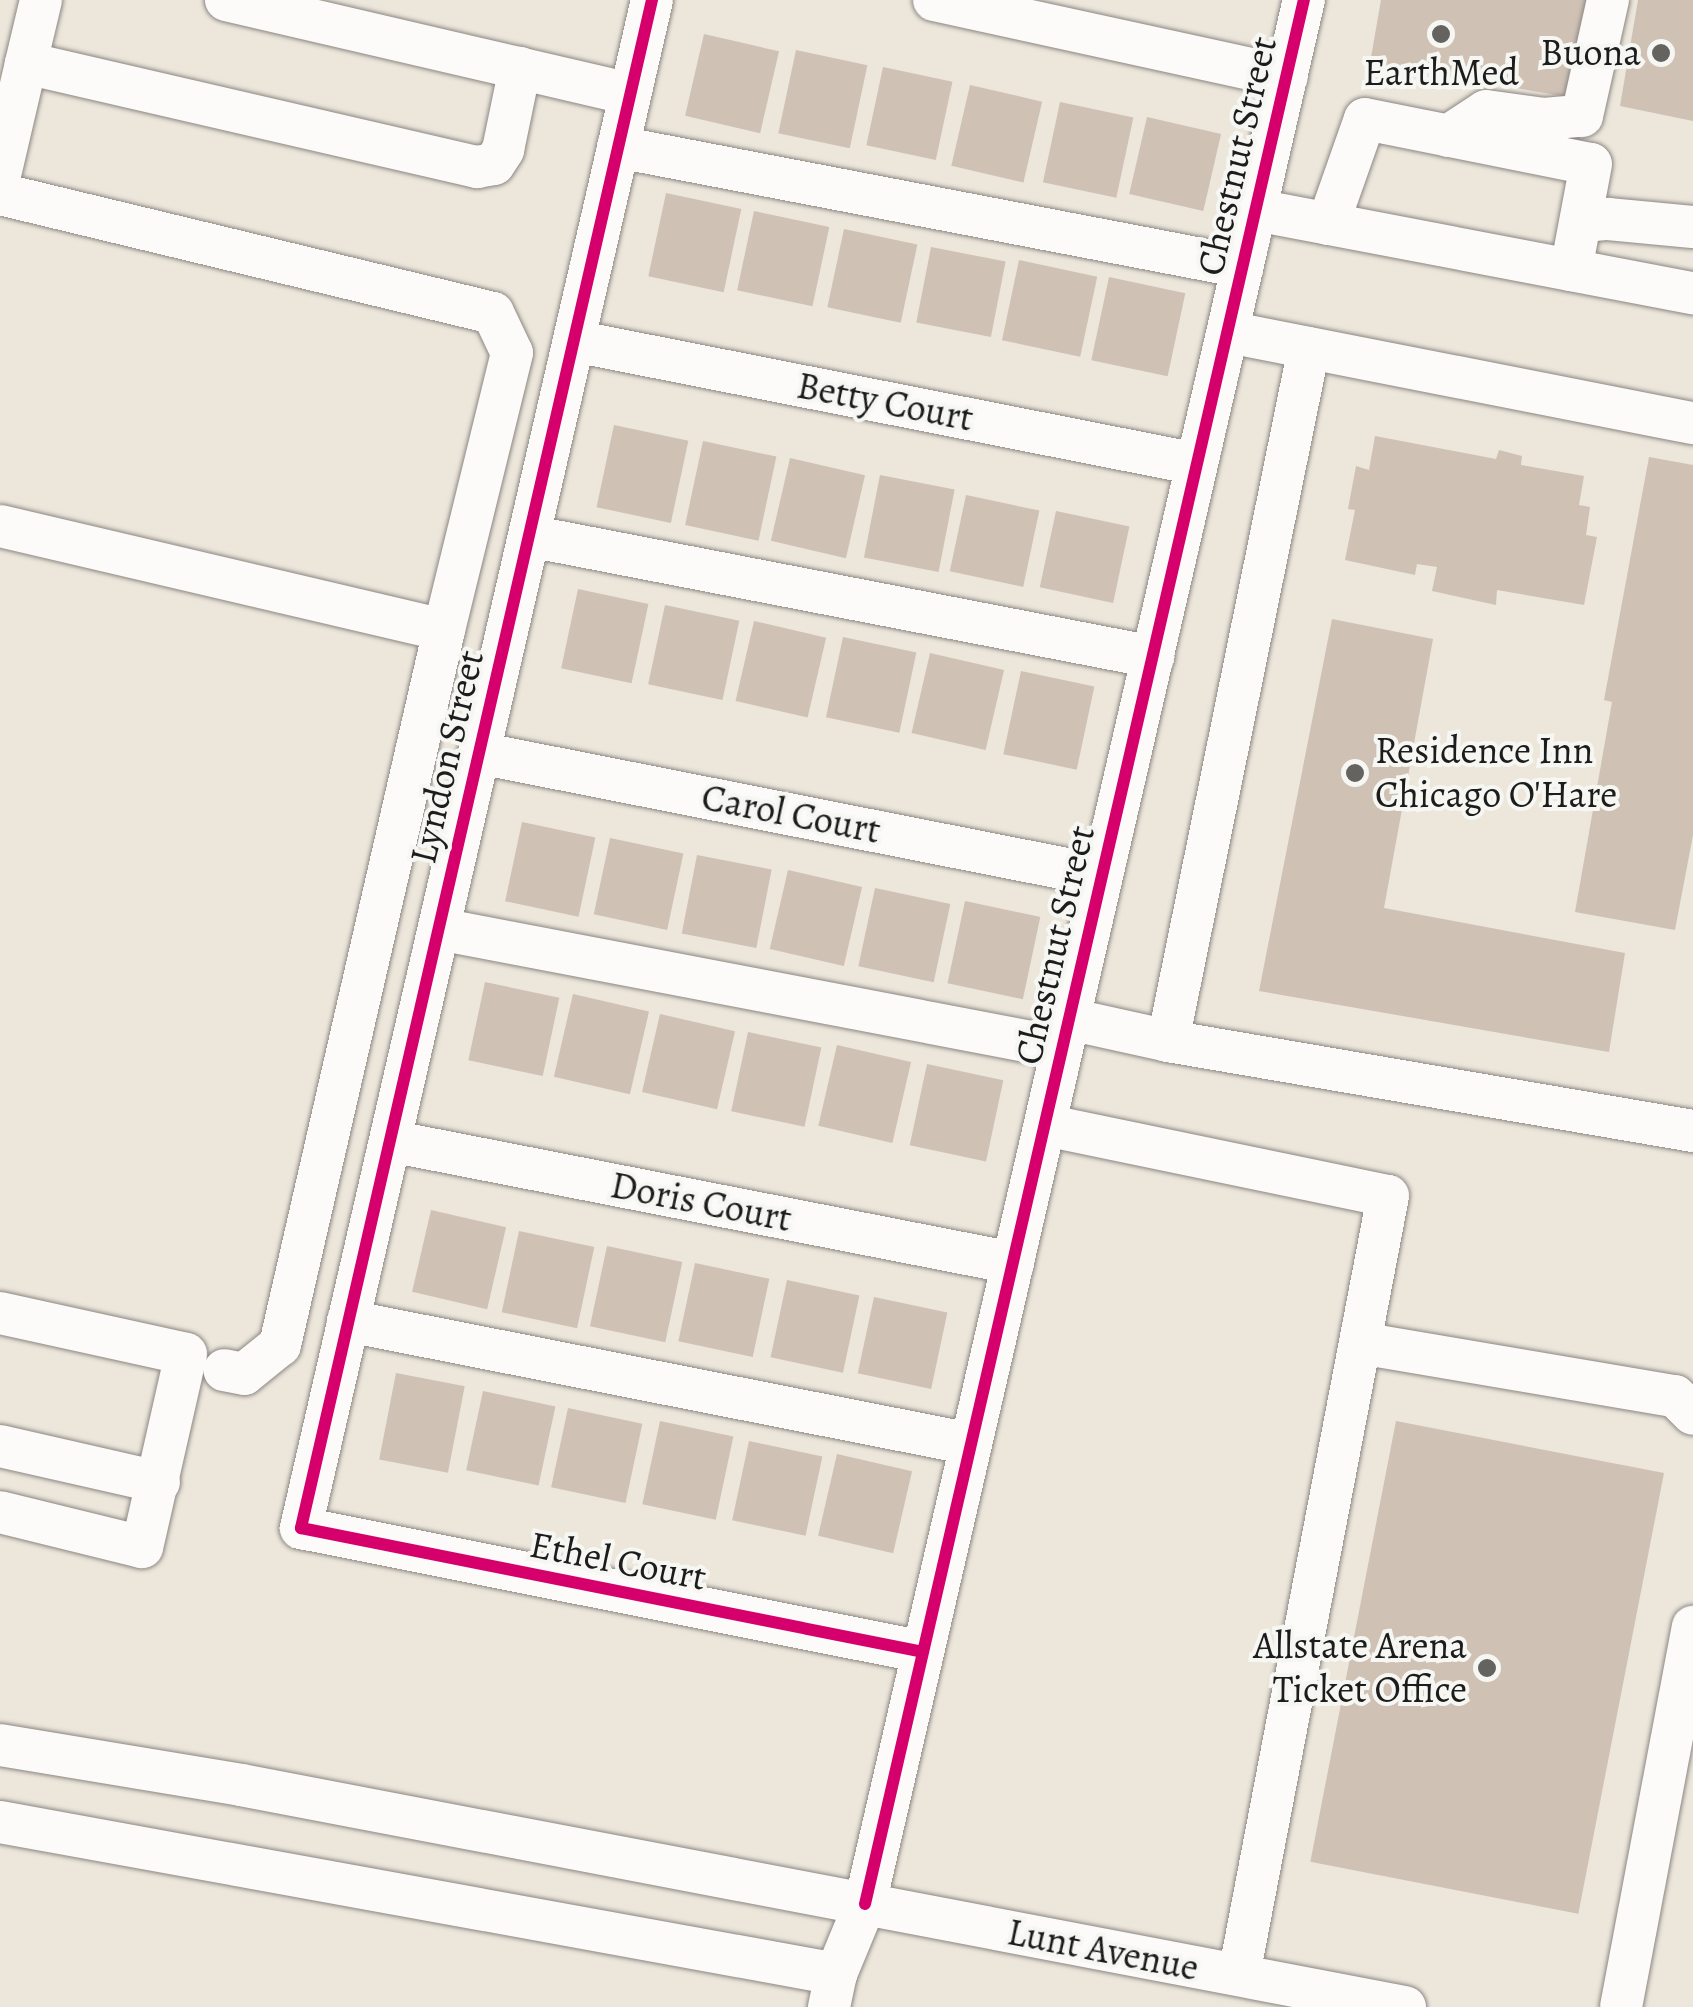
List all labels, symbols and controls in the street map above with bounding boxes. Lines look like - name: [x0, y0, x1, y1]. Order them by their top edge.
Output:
- marker: EarthMed: [1430, 23, 1452, 45]
- place label: Buona: [1540, 30, 1641, 76]
- street label: Chestnut Street: [1187, 32, 1287, 280]
- marker: Buona: [1650, 42, 1672, 64]
- place label: EarthMed: [1363, 50, 1519, 96]
- street label: Betty Court: [793, 363, 977, 441]
- street label: Lyndon Street: [400, 646, 494, 868]
- place label: Residence Inn Chicago O'Hare: [1375, 728, 1617, 818]
- marker: Residence Inn Chicago O'Hare: [1344, 762, 1366, 784]
- street label: Carol Court: [698, 774, 884, 854]
- street label: Chestnut Street: [1005, 821, 1105, 1069]
- street label: Doris Court: [607, 1162, 795, 1242]
- street label: Ethel Court: [526, 1522, 710, 1600]
- place label: Allstate Arena Ticket Office: [1253, 1623, 1467, 1712]
- marker: Allstate Arena Ticket Office: [1476, 1657, 1498, 1679]
- street label: Lunt Avenue: [1003, 1909, 1203, 1991]

